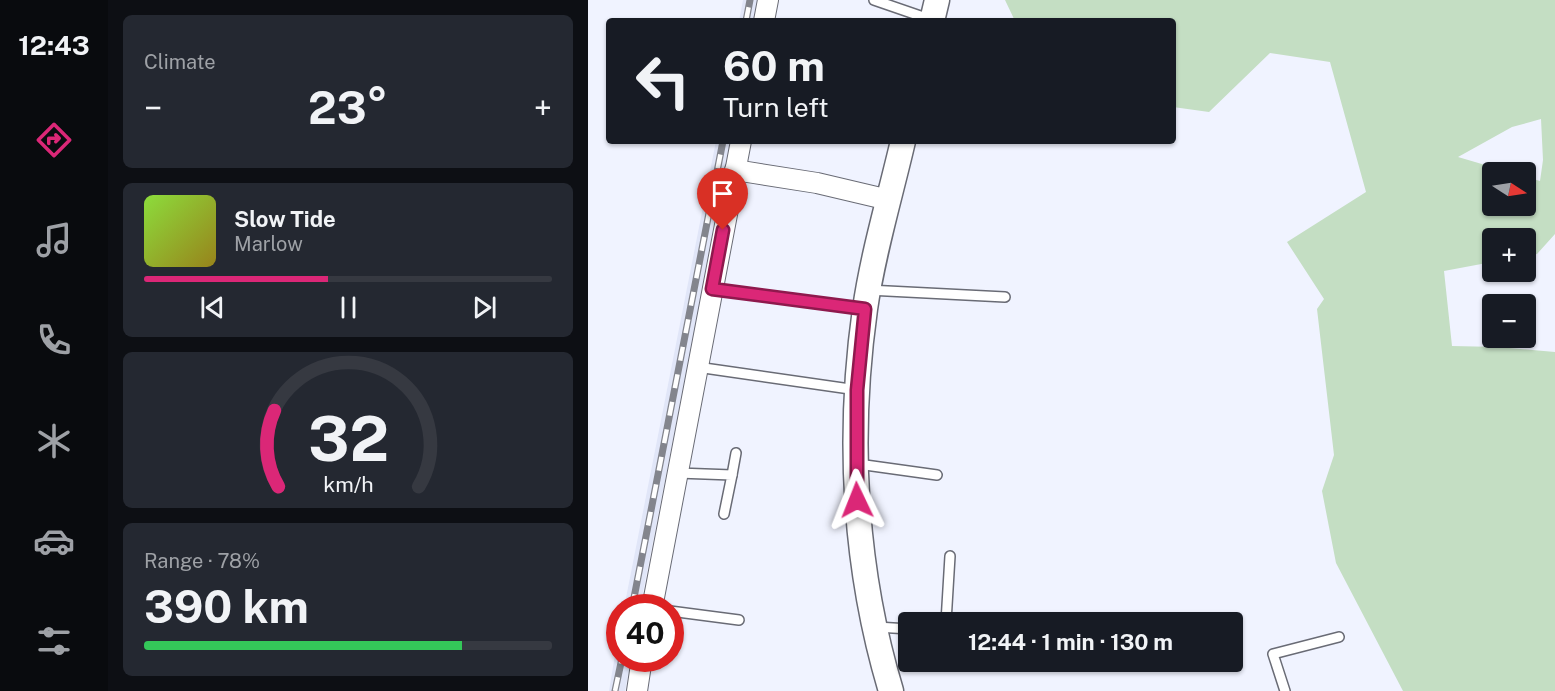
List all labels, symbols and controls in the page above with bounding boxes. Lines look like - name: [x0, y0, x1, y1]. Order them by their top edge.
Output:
- text: 12:43: [18, 29, 90, 61]
- text: 60 m: [723, 41, 825, 90]
- icon: left: [624, 42, 702, 120]
- text: Climate: [144, 50, 216, 74]
- text: 23°: [308, 81, 388, 134]
- text: −: [144, 89, 162, 127]
- text: +: [534, 89, 552, 127]
- text: Turn left: [723, 91, 829, 123]
- icon: directions: [33, 119, 75, 161]
- north arrow: [1482, 162, 1536, 216]
- map controls: [1482, 162, 1536, 348]
- pin: [697, 168, 748, 230]
- icon: arrive: [706, 177, 739, 210]
- text: Slow Tide: [234, 206, 336, 232]
- icon: music: [33, 219, 75, 261]
- button: +: [1482, 228, 1536, 282]
- text: Marlow: [234, 232, 303, 256]
- icon: previous: [196, 291, 229, 324]
- icon: pause: [332, 291, 365, 324]
- icon: next: [468, 291, 501, 324]
- button: −: [1482, 294, 1536, 348]
- icon: phone: [33, 319, 75, 361]
- text: 32: [307, 402, 389, 475]
- icon: climate: [33, 420, 75, 462]
- position arrow: [825, 468, 889, 532]
- text: km/h: [323, 472, 373, 497]
- icon: car: [33, 520, 75, 562]
- text: Range · 78%: [144, 549, 260, 573]
- text: 390 km: [144, 580, 309, 633]
- speed limit sign: 40: [606, 594, 684, 672]
- icon: filters: [33, 620, 75, 662]
- text: 12:44 · 1 min · 130 m: [968, 629, 1173, 655]

